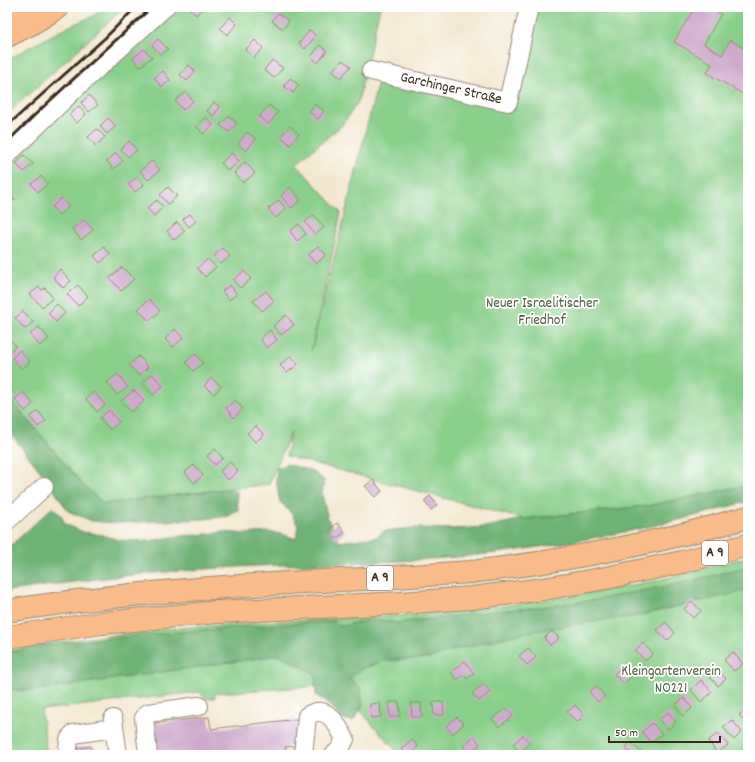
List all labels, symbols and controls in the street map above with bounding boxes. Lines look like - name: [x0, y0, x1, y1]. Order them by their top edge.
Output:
- street label: Garchinger Straße: [398, 67, 504, 111]
- park label: Neuer Israelitischer Friedhof: [486, 293, 599, 332]
- road number: A 9: [702, 541, 728, 565]
- road number: A 9: [367, 566, 393, 590]
- park label: Kleingartenverein NO221: [621, 661, 721, 700]
- scale bar: [609, 718, 720, 744]
- text: 50 m: [615, 725, 638, 742]

